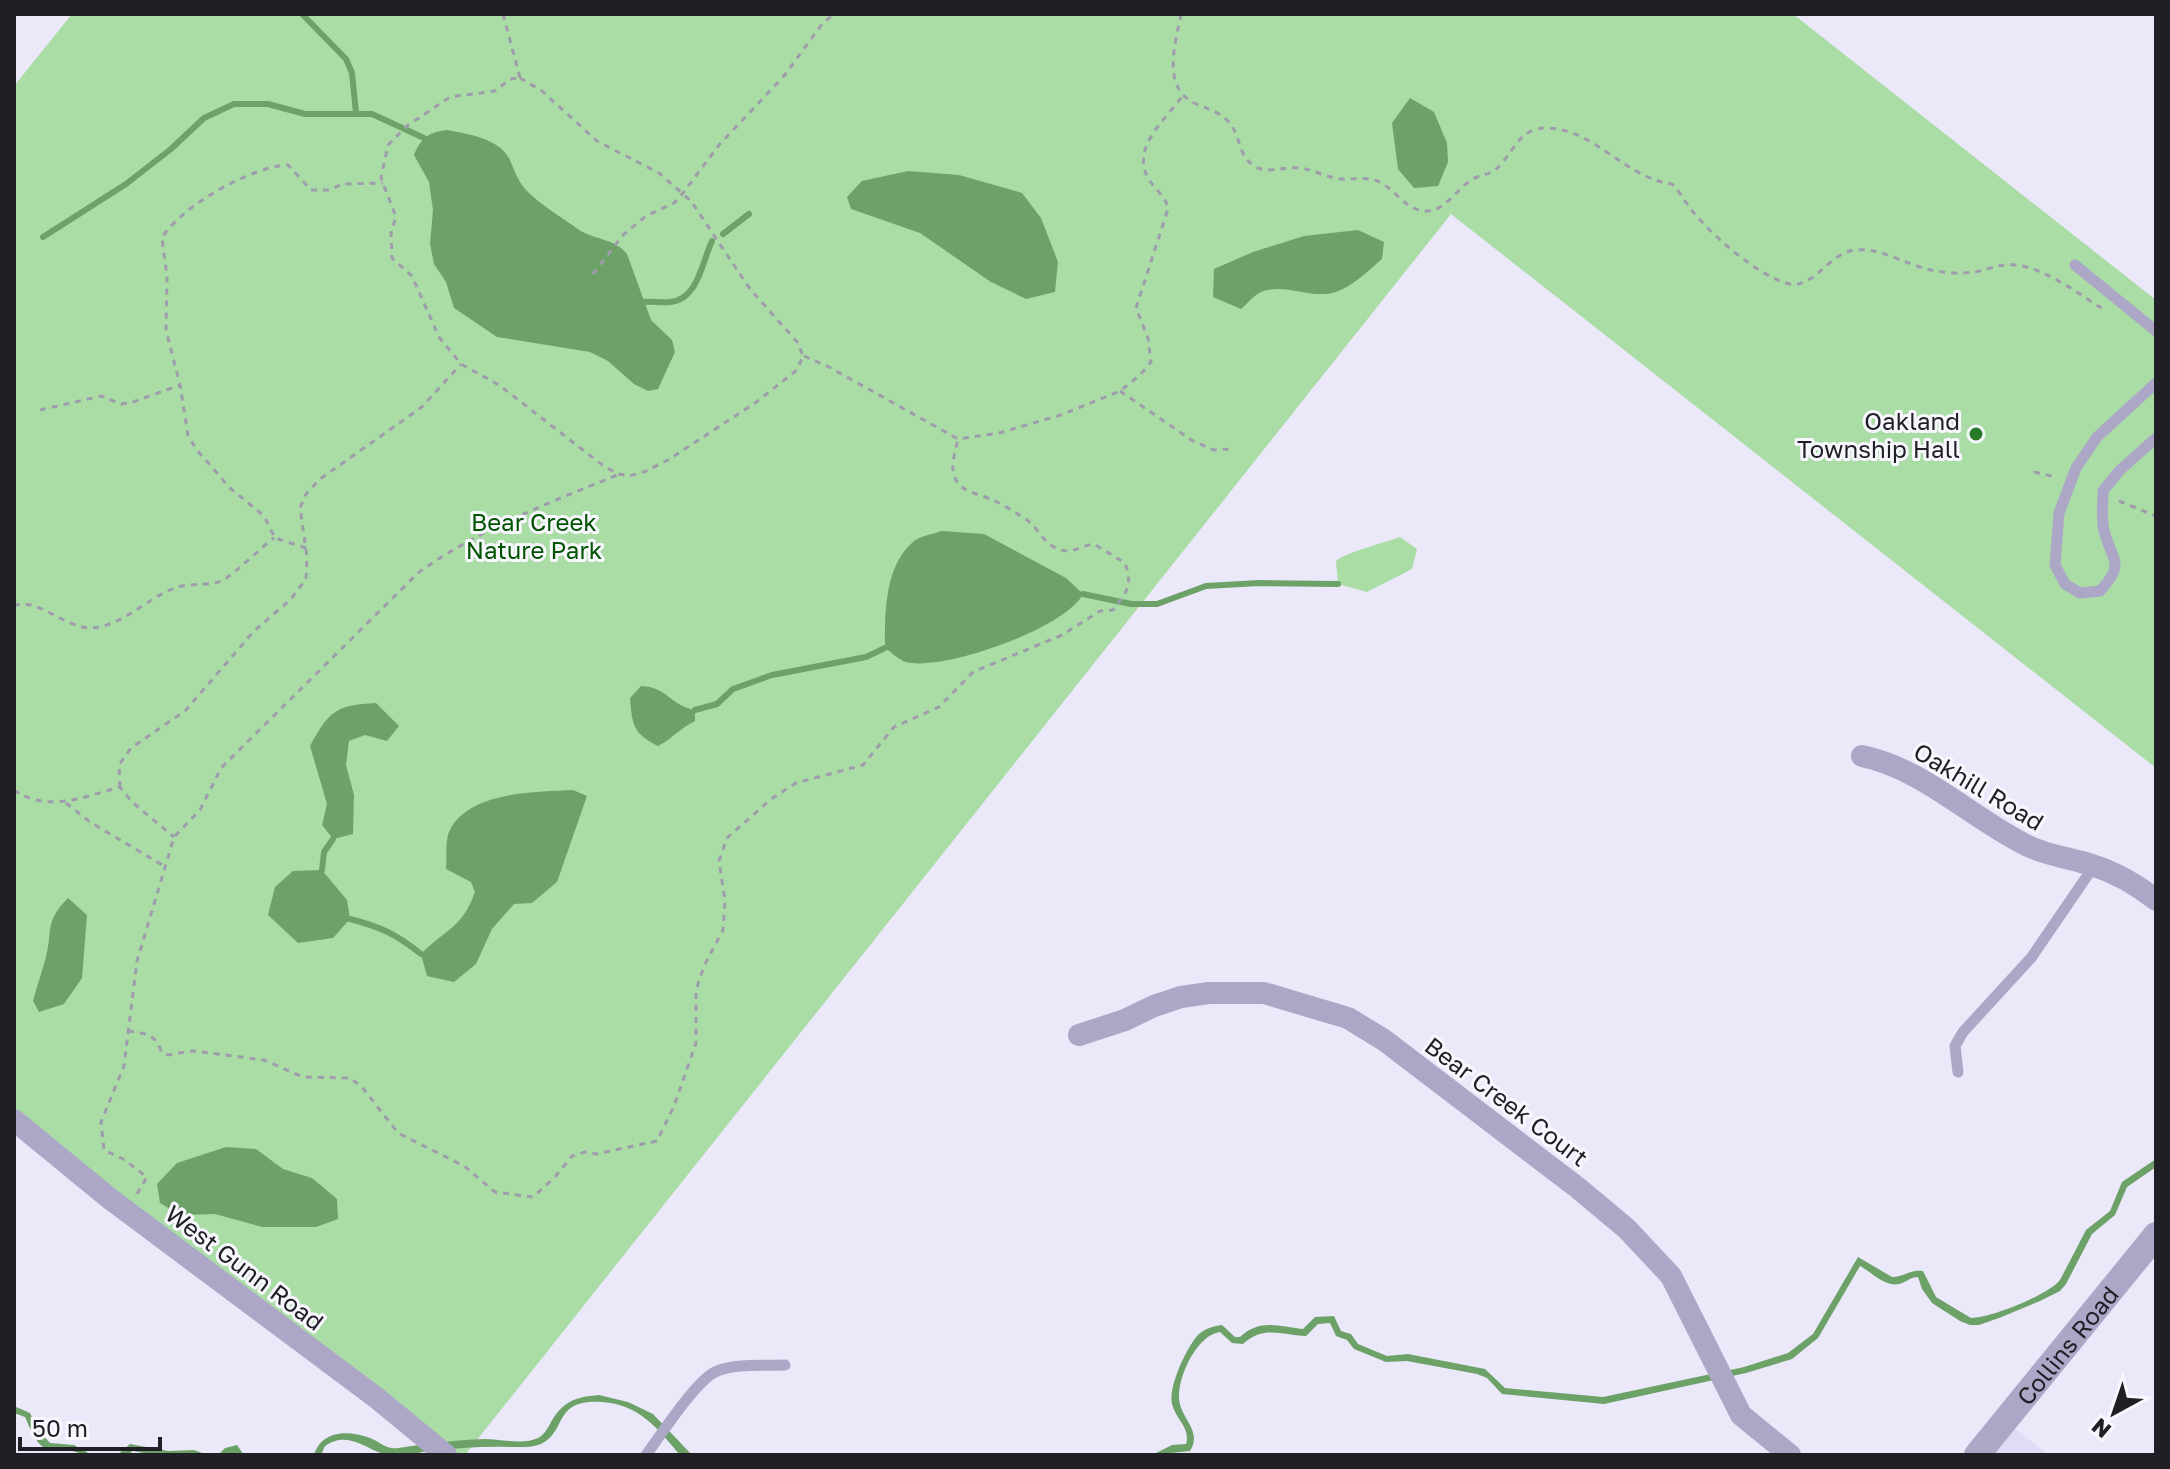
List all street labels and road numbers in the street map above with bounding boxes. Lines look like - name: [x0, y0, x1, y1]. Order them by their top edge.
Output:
- street label: Oakhill Road: [1909, 736, 2049, 836]
- street label: Bear Creek Court: [1420, 1030, 1594, 1172]
- street label: West Gunn Road: [160, 1198, 330, 1336]
- street label: Collins Road: [2010, 1280, 2124, 1410]

